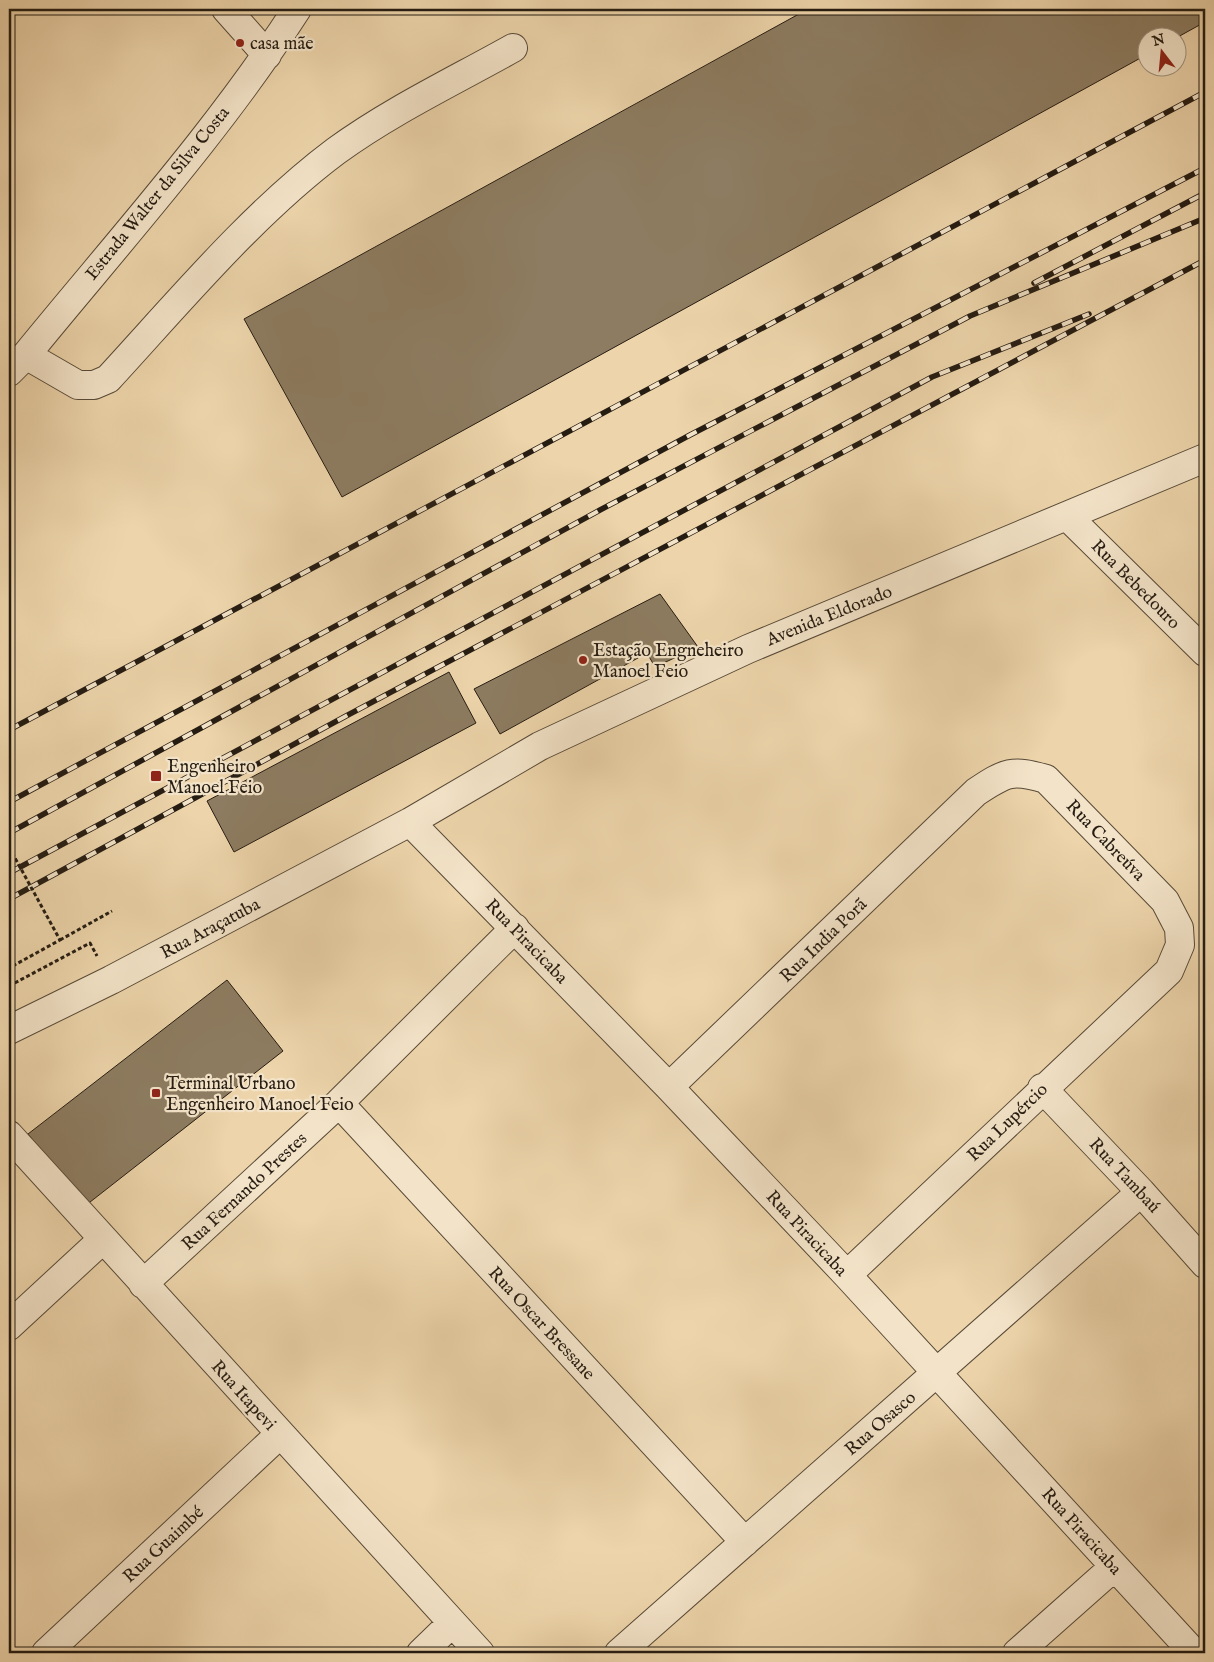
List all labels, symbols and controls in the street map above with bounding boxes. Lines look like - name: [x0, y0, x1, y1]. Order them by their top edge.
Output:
- north arrow: [1136, 28, 1186, 78]
- text: N: [1149, 30, 1167, 51]
- place label: casa mãe: [250, 33, 313, 56]
- marker: casa mãe: [234, 37, 246, 49]
- street label: Estrada Walter da Silva Costa: [81, 102, 236, 285]
- street label: Rua Bebedouro: [1085, 535, 1185, 635]
- street label: Avenida Eldorado: [762, 581, 896, 652]
- place label: Estação Engneheiro Manoel Feio: [593, 640, 744, 684]
- marker: Estação Engneheiro Manoel Feio: [577, 654, 589, 666]
- place label: Engenheiro Manoel Feio: [167, 756, 262, 800]
- marker: Engenheiro Manoel Feio: [149, 769, 163, 783]
- street label: Rua Cabreúva: [1060, 795, 1150, 887]
- street label: Rua Araçatuba: [157, 893, 265, 965]
- street label: Rua India Porã: [776, 894, 873, 988]
- street label: Rua Piracicaba: [480, 895, 572, 990]
- place label: Terminal Urbano Engenheiro Manoel Feio: [166, 1073, 354, 1117]
- street label: Rua Lupércio: [963, 1079, 1053, 1167]
- marker: Terminal Urbano Engenheiro Manoel Feio: [150, 1087, 162, 1099]
- street label: Rua Fernando Prestes: [177, 1128, 313, 1256]
- street label: Rua Tambaú: [1083, 1134, 1165, 1219]
- street label: Rua Piracicaba: [760, 1186, 852, 1282]
- street label: Rua Oscar Bressane: [482, 1262, 599, 1386]
- street label: Rua Itapevi: [205, 1356, 281, 1436]
- street label: Rua Osasco: [840, 1387, 922, 1461]
- street label: Rua Piracicaba: [1036, 1484, 1126, 1581]
- street label: Rua Guaimbé: [119, 1502, 209, 1589]

